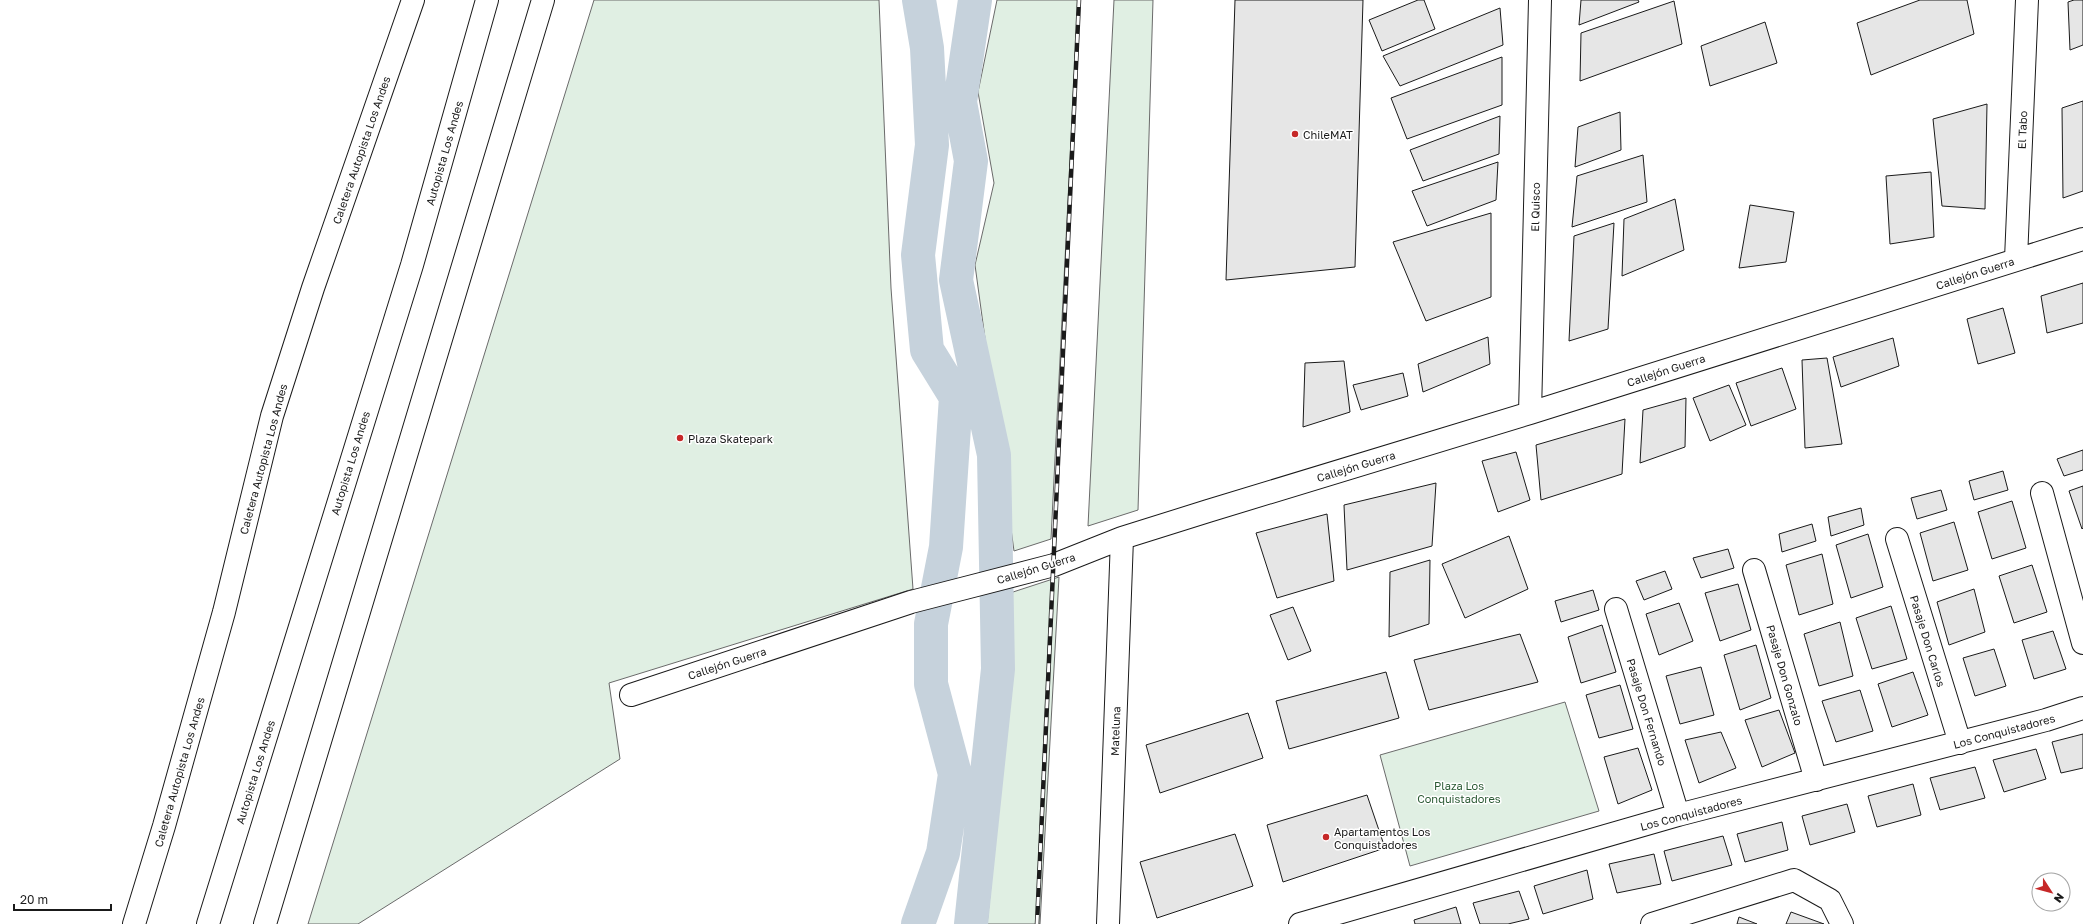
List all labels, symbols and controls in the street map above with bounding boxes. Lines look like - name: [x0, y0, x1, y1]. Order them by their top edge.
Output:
- street label: Caletera Autopista Los Andes: [330, 74, 393, 226]
- street label: Autopista Los Andes: [423, 99, 465, 207]
- street label: El Tabo: [2015, 110, 2029, 149]
- place label: ChileMAT: [1303, 128, 1353, 141]
- marker: ChileMAT: [1290, 129, 1300, 139]
- street label: El Quisco: [1528, 182, 1542, 232]
- street label: Callejón Guerra: [1934, 254, 2016, 292]
- street label: Callejón Guerra: [1625, 351, 1707, 389]
- street label: Caletera Autopista Los Andes: [237, 382, 289, 536]
- street label: Autopista Los Andes: [328, 409, 372, 517]
- place label: Plaza Skatepark: [688, 432, 773, 445]
- marker: Plaza Skatepark: [675, 433, 685, 443]
- street label: Callejón Guerra: [1315, 448, 1397, 484]
- street label: Callejón Guerra: [995, 550, 1077, 586]
- street label: Pasaje Don Carlos: [1908, 594, 1948, 689]
- street label: Pasaje Don Gonzalo: [1764, 623, 1806, 727]
- street label: Callejón Guerra: [686, 644, 768, 682]
- street label: Pasaje Don Fernando: [1624, 657, 1670, 768]
- street label: Caletera Autopista Los Andes: [151, 695, 207, 849]
- street label: Mateluna: [1108, 706, 1122, 756]
- street label: Los Conquistadores: [1952, 711, 2056, 751]
- street label: Autopista Los Andes: [233, 718, 277, 826]
- park label: Plaza Los Conquistadores: [1417, 779, 1501, 805]
- street label: Los Conquistadores: [1639, 793, 1743, 833]
- place label: Apartamentos Los Conquistadores: [1334, 825, 1431, 851]
- marker: Apartamentos Los Conquistadores: [1321, 832, 1331, 842]
- north arrow: [2031, 872, 2071, 912]
- scale bar: [14, 886, 111, 912]
- text: N: [2052, 891, 2067, 905]
- text: 20 m: [20, 892, 48, 907]

